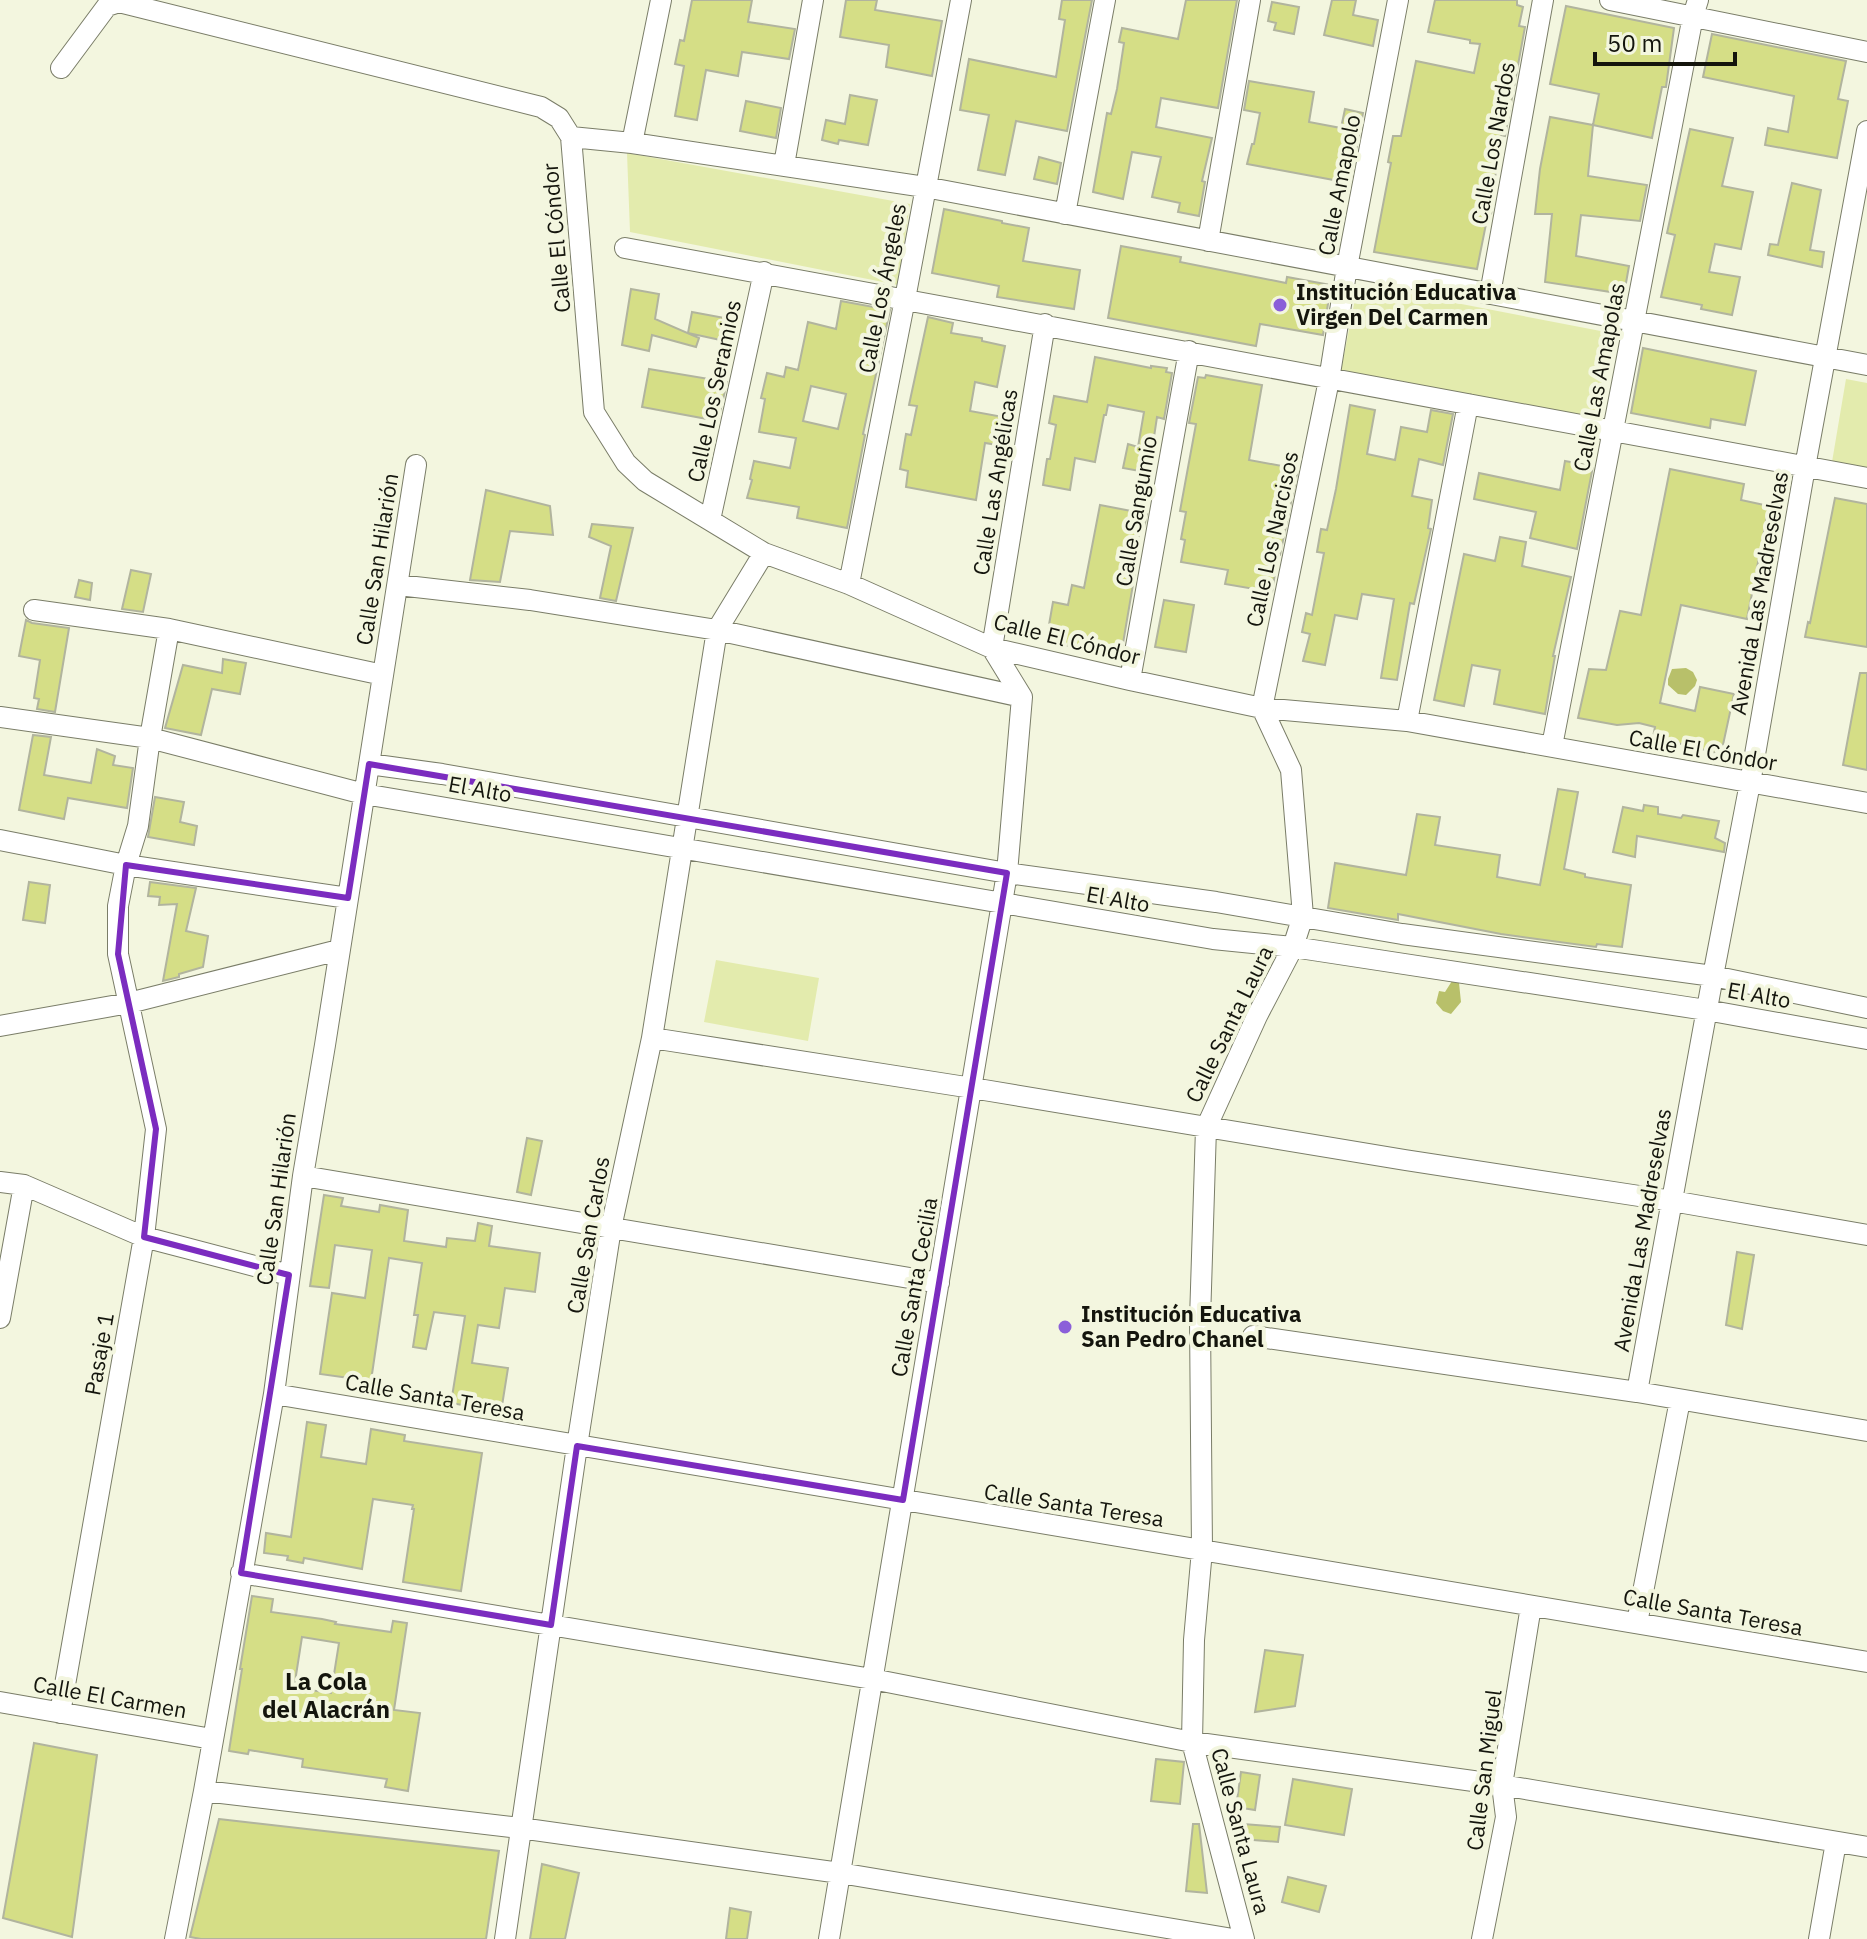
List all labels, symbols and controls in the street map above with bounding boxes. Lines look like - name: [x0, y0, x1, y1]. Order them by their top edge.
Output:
- scale bar: [1595, 16, 1735, 66]
- text: 50 m: [1607, 27, 1662, 59]
- street label: Calle Los Nardos: [1464, 59, 1521, 226]
- street label: Calle Amapolo: [1311, 112, 1366, 258]
- street label: Calle El Cóndor: [535, 162, 576, 314]
- street label: Calle Los Ángeles: [851, 200, 912, 375]
- place label: Institución Educativa Virgen Del Carmen: [1296, 277, 1516, 331]
- street label: Calle Las Amapolas: [1566, 280, 1631, 474]
- marker: Institución Educativa Virgen Del Carmen: [1271, 296, 1289, 314]
- street label: Calle Los Seramios: [680, 297, 747, 485]
- street label: Calle Las Angélicas: [965, 387, 1024, 577]
- street label: Calle Sangumio: [1108, 433, 1163, 589]
- street label: Calle Los Narcisos: [1239, 448, 1304, 630]
- street label: Avenida Las Madreselvas: [1723, 469, 1794, 717]
- street label: Calle San Hilarión: [349, 471, 404, 647]
- street label: Calle El Cóndor: [991, 606, 1143, 671]
- street label: Calle El Cóndor: [1627, 722, 1780, 777]
- street label: El Alto: [446, 769, 514, 808]
- street label: El Alto: [1084, 879, 1152, 918]
- street label: Calle Santa Laura: [1178, 940, 1279, 1107]
- street label: El Alto: [1725, 975, 1793, 1014]
- street label: Avenida Las Madreselvas: [1606, 1106, 1677, 1354]
- street label: Calle San Hilarión: [249, 1111, 302, 1287]
- street label: Calle San Carlos: [559, 1154, 616, 1316]
- street label: Calle Santa Cecilia: [883, 1195, 944, 1379]
- place label: Institución Educativa San Pedro Chanel: [1081, 1299, 1301, 1353]
- street label: Pasaje 1: [77, 1310, 120, 1397]
- marker: Institución Educativa San Pedro Chanel: [1056, 1318, 1074, 1336]
- street label: Calle Santa Teresa: [343, 1366, 527, 1427]
- street label: Calle Santa Teresa: [982, 1476, 1166, 1533]
- street label: Calle Santa Teresa: [1621, 1581, 1805, 1642]
- district label: La Cola del Alacrán: [262, 1665, 390, 1725]
- street label: Calle El Carmen: [31, 1669, 189, 1724]
- street label: Calle San Miguel: [1459, 1688, 1508, 1852]
- street label: Calle Santa Laura: [1205, 1744, 1278, 1918]

